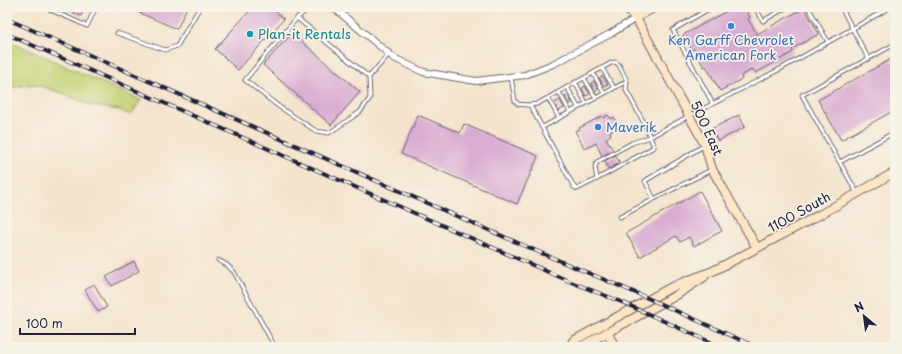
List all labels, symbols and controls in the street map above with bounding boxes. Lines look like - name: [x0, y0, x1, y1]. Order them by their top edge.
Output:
- marker: Ken Garff Chevrolet American Fork: [726, 21, 736, 31]
- place label: Plan-it Rentals: [258, 24, 351, 43]
- marker: Plan-it Rentals: [245, 29, 255, 39]
- place label: Ken Garff Chevrolet American Fork: [668, 30, 794, 64]
- street label: 500 East: [686, 97, 728, 158]
- place label: Maverik: [606, 117, 657, 136]
- marker: Maverik: [593, 122, 603, 132]
- street label: 1100 South: [764, 187, 834, 237]
- north arrow: [844, 296, 884, 336]
- text: N: [851, 297, 867, 316]
- scale bar: [20, 310, 135, 336]
- text: 100 m: [26, 314, 63, 332]

